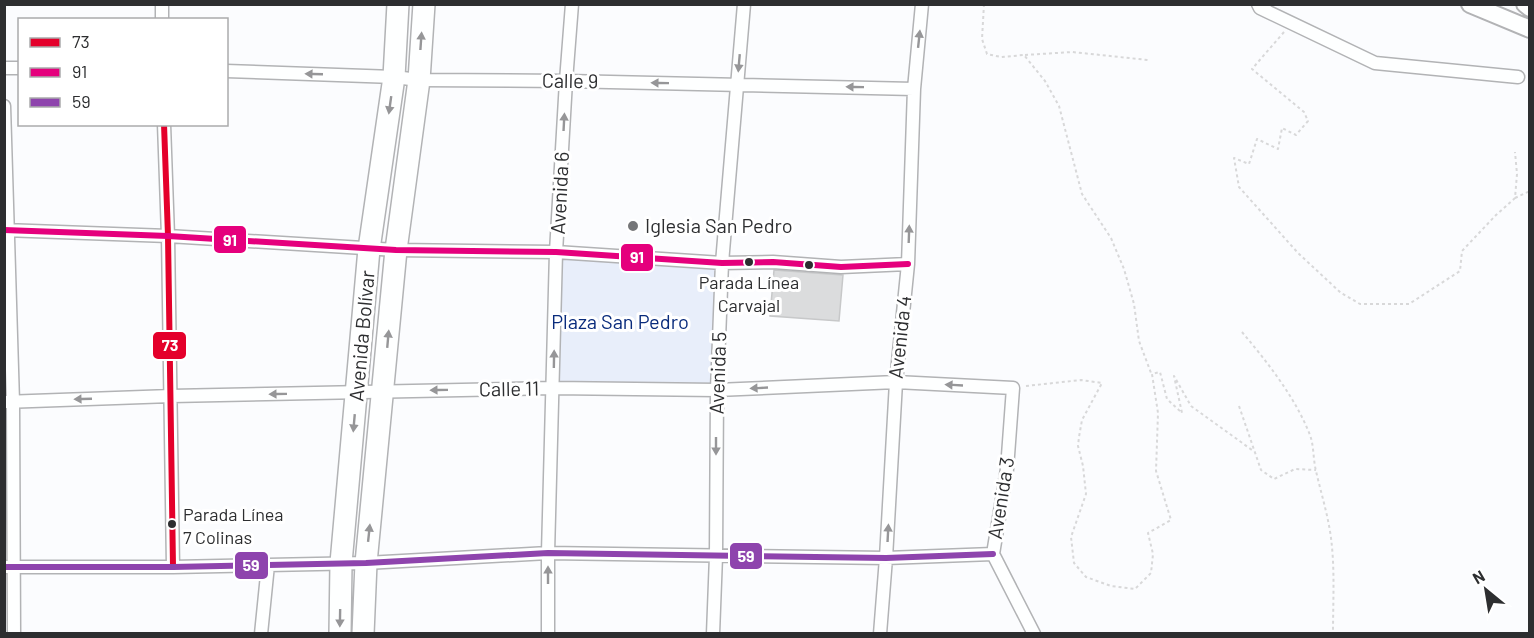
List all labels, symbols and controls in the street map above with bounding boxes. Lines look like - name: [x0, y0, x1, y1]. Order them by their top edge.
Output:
- legend: [18, 18, 228, 126]
- text: 73: [72, 30, 90, 52]
- one-way arrow: [914, 30, 924, 49]
- one-way arrow: [417, 32, 426, 51]
- one-way arrow: [734, 53, 744, 72]
- text: 91: [72, 60, 87, 82]
- street label: Calle 9: [542, 68, 598, 92]
- one-way arrow: [305, 69, 324, 79]
- one-way arrow: [651, 78, 670, 88]
- one-way arrow: [846, 82, 865, 92]
- text: 59: [72, 90, 91, 112]
- one-way arrow: [385, 95, 394, 114]
- one-way arrow: [559, 113, 568, 132]
- street label: Avenida 6: [545, 151, 573, 235]
- place label: Iglesia San Pedro: [645, 213, 793, 237]
- marker: Iglesia San Pedro: [626, 219, 640, 233]
- line badge: 91: [213, 225, 247, 254]
- one-way arrow: [904, 225, 913, 244]
- text: 91: [223, 230, 237, 249]
- line badge: 91: [620, 243, 654, 272]
- text: 91: [630, 247, 644, 266]
- marker: Parada Línea Carvajal: [743, 256, 755, 268]
- unlabelled marker: [803, 259, 815, 271]
- street label: Avenida Bolívar: [343, 269, 379, 402]
- place label: Parada Línea Carvajal: [699, 271, 799, 316]
- street label: Avenida 4: [883, 294, 915, 380]
- park label: Plaza San Pedro: [551, 309, 689, 333]
- one-way arrow: [383, 330, 393, 349]
- line badge: 73: [152, 331, 187, 360]
- street label: Avenida 5: [704, 331, 730, 415]
- text: 73: [162, 335, 178, 354]
- one-way arrow: [549, 350, 559, 369]
- street label: Calle 11: [479, 375, 539, 401]
- one-way arrow: [945, 380, 964, 390]
- one-way arrow: [750, 383, 769, 393]
- one-way arrow: [429, 386, 448, 395]
- one-way arrow: [268, 389, 287, 399]
- one-way arrow: [73, 395, 92, 404]
- one-way arrow: [349, 414, 359, 433]
- one-way arrow: [711, 436, 721, 455]
- street label: Avenida 3: [982, 455, 1018, 541]
- place label: Parada Línea 7 Colinas: [183, 503, 283, 548]
- marker: Parada Línea 7 Colinas: [166, 518, 178, 530]
- one-way arrow: [364, 524, 374, 543]
- one-way arrow: [883, 524, 892, 543]
- line badge: 59: [729, 542, 763, 570]
- text: 59: [737, 546, 755, 565]
- line badge: 59: [234, 551, 269, 580]
- text: 59: [242, 555, 260, 574]
- north arrow: [1456, 560, 1516, 620]
- one-way arrow: [543, 566, 553, 585]
- text: N: [1469, 566, 1488, 587]
- one-way arrow: [335, 608, 345, 627]

